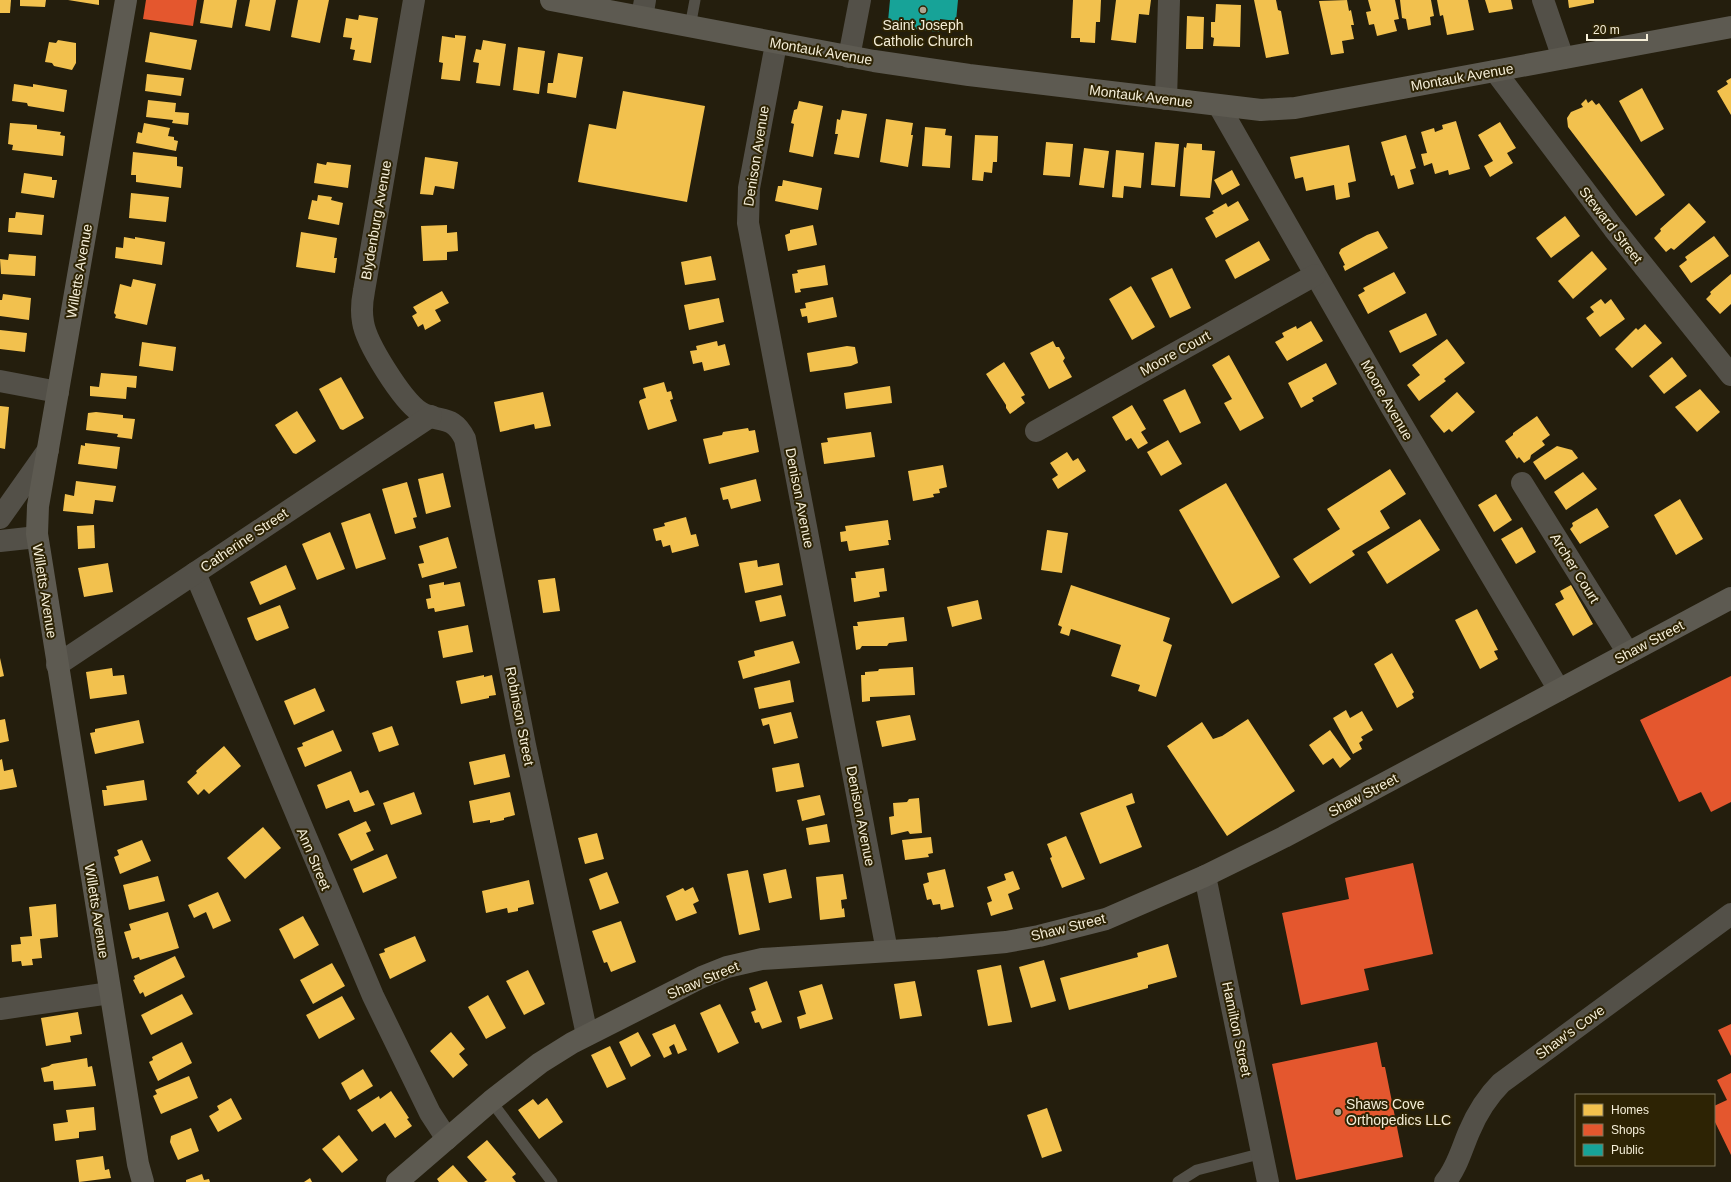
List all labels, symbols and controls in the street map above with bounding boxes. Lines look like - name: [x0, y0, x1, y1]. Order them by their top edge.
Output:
- marker: Saint Joseph Catholic Church: [918, 5, 928, 15]
- scale bar: [1587, 16, 1647, 42]
- place label: Saint Joseph Catholic Church: [873, 17, 973, 49]
- text: 20 m: [1593, 23, 1620, 37]
- street label: Montauk Avenue: [768, 34, 874, 68]
- street label: Montauk Avenue: [1409, 60, 1515, 94]
- street label: Montauk Avenue: [1088, 82, 1194, 110]
- street label: Denison Avenue: [740, 104, 772, 207]
- street label: Blydenburg Avenue: [358, 159, 394, 281]
- street label: Steward Street: [1576, 184, 1646, 266]
- street label: Willetts Avenue: [63, 222, 95, 319]
- street label: Moore Court: [1137, 327, 1213, 379]
- street label: Moore Avenue: [1358, 357, 1417, 443]
- street label: Denison Avenue: [782, 447, 818, 550]
- street label: Catherine Street: [197, 505, 291, 575]
- street label: Archer Court: [1547, 530, 1603, 606]
- street label: Willetts Avenue: [30, 543, 60, 640]
- street label: Shaw Street: [1612, 617, 1687, 667]
- street label: Robinson Street: [503, 665, 537, 767]
- street label: Denison Avenue: [843, 765, 879, 868]
- street label: Shaw Street: [1326, 770, 1401, 820]
- street label: Ann Street: [294, 825, 334, 893]
- street label: Willetts Avenue: [82, 863, 112, 960]
- street label: Shaw Street: [1029, 910, 1107, 944]
- street label: Shaw Street: [665, 958, 741, 1002]
- street label: Hamilton Street: [1219, 980, 1255, 1078]
- street label: Shaw's Cove: [1532, 1002, 1608, 1062]
- legend: [1575, 1094, 1715, 1166]
- place label: Shaws Cove Orthopedics LLC: [1346, 1096, 1451, 1128]
- text: Homes: [1611, 1103, 1649, 1117]
- marker: Shaws Cove Orthopedics LLC: [1333, 1107, 1343, 1117]
- text: Shops: [1611, 1123, 1645, 1137]
- text: Public: [1611, 1143, 1644, 1157]

